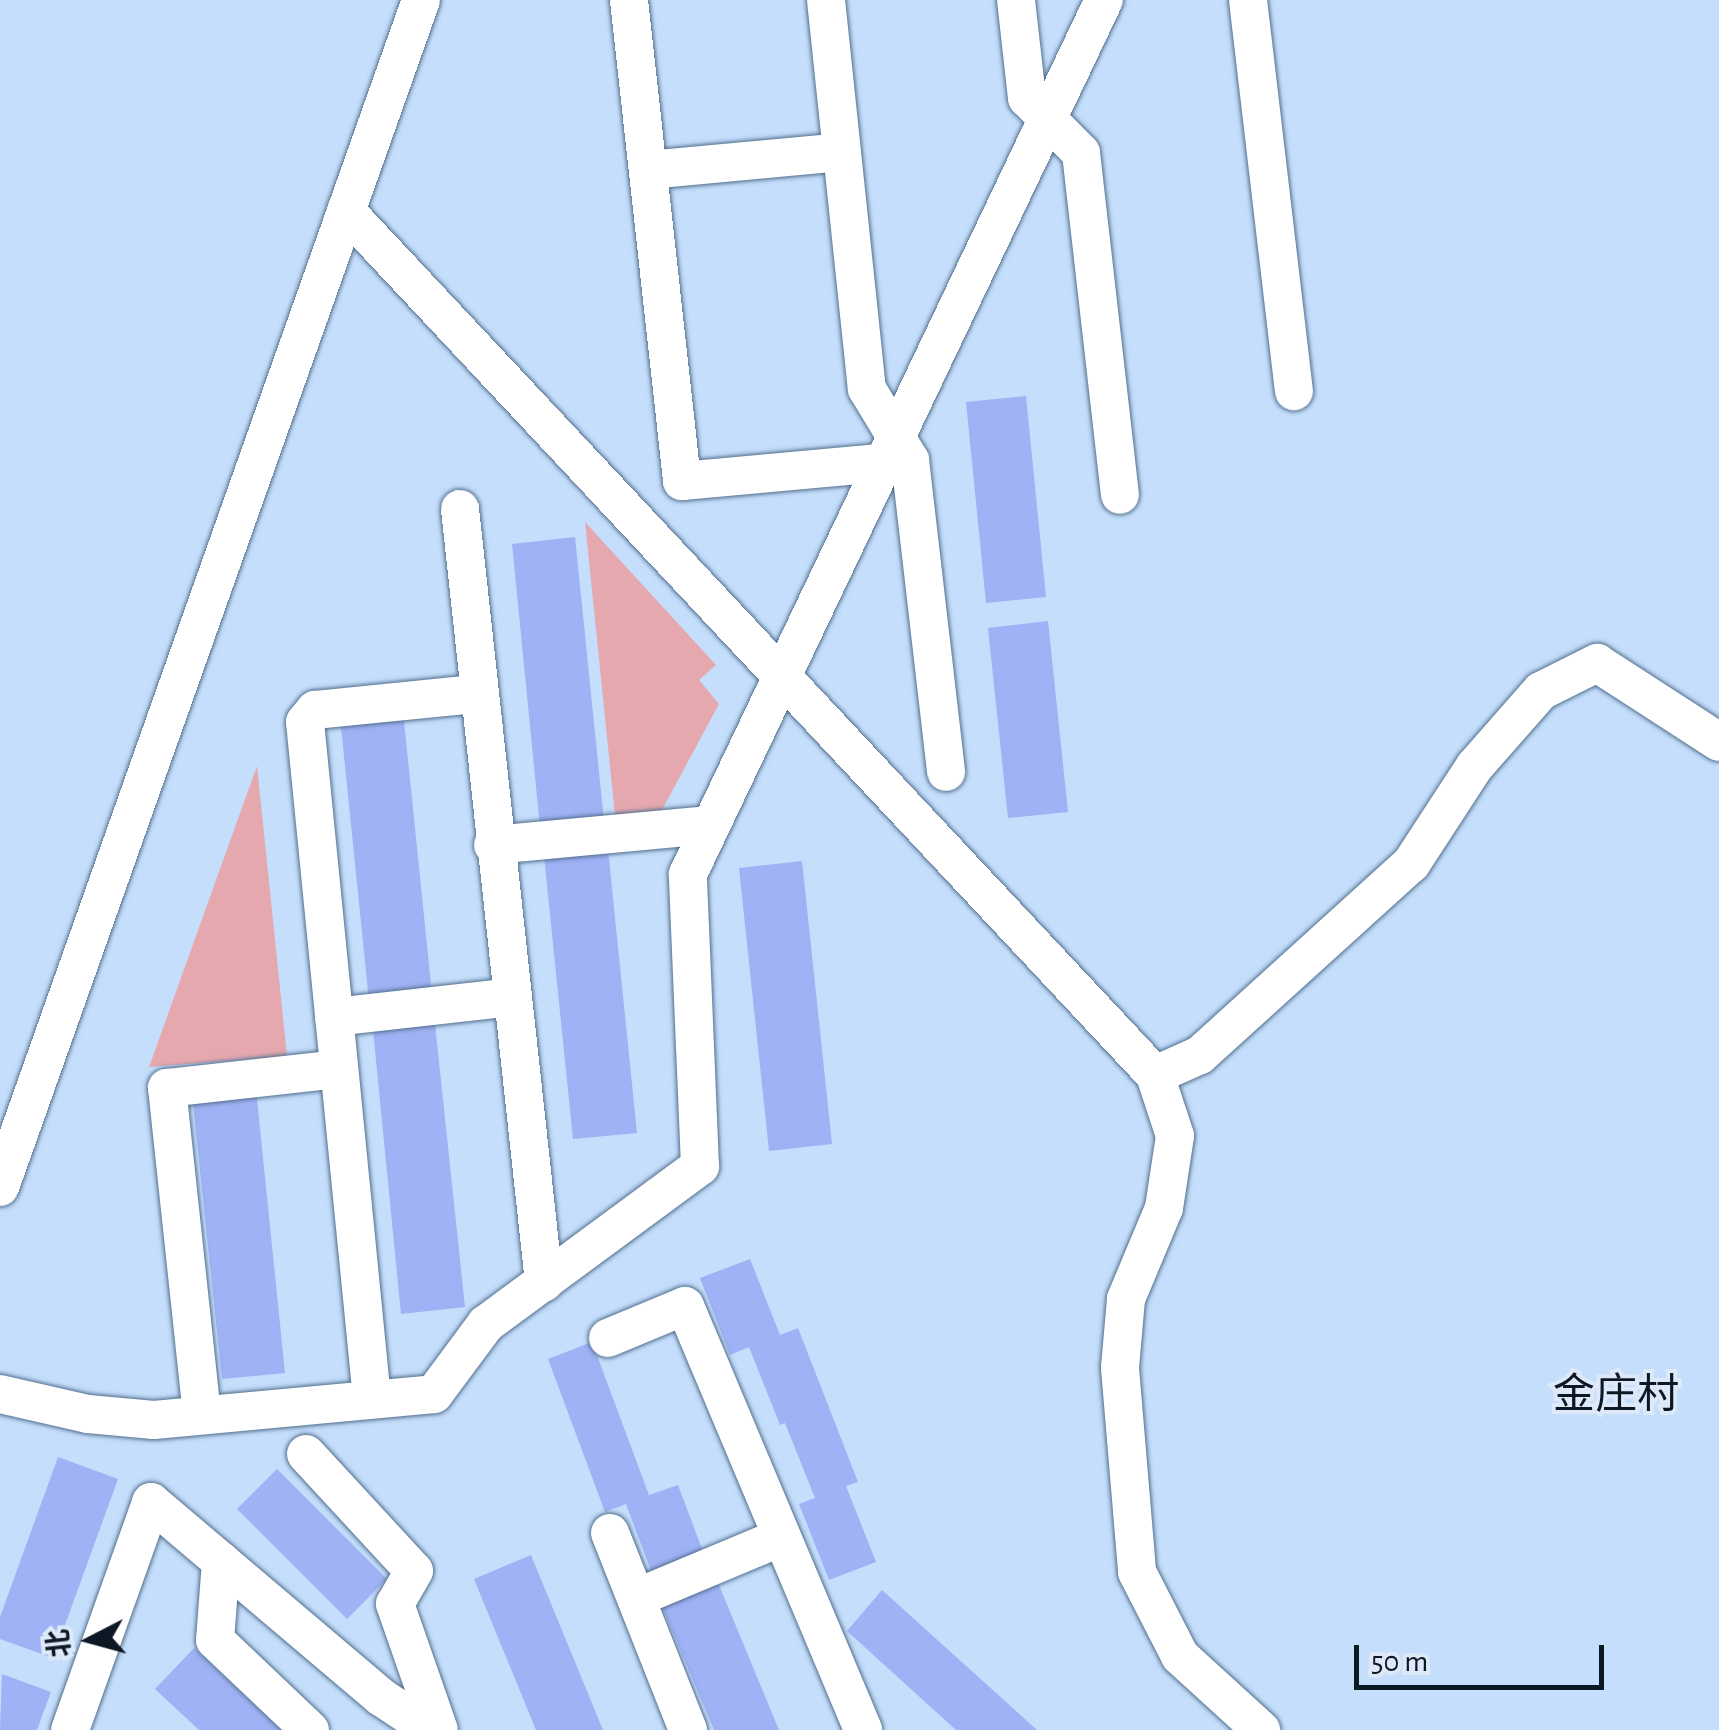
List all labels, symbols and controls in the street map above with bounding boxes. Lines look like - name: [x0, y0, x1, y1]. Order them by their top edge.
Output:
- district label: 金庄村: [1553, 1370, 1679, 1420]
- north arrow: [40, 1590, 140, 1690]
- scale bar: [1359, 1625, 1609, 1687]
- text: 北: [45, 1628, 76, 1659]
- text: 50 m: [1371, 1647, 1428, 1677]

